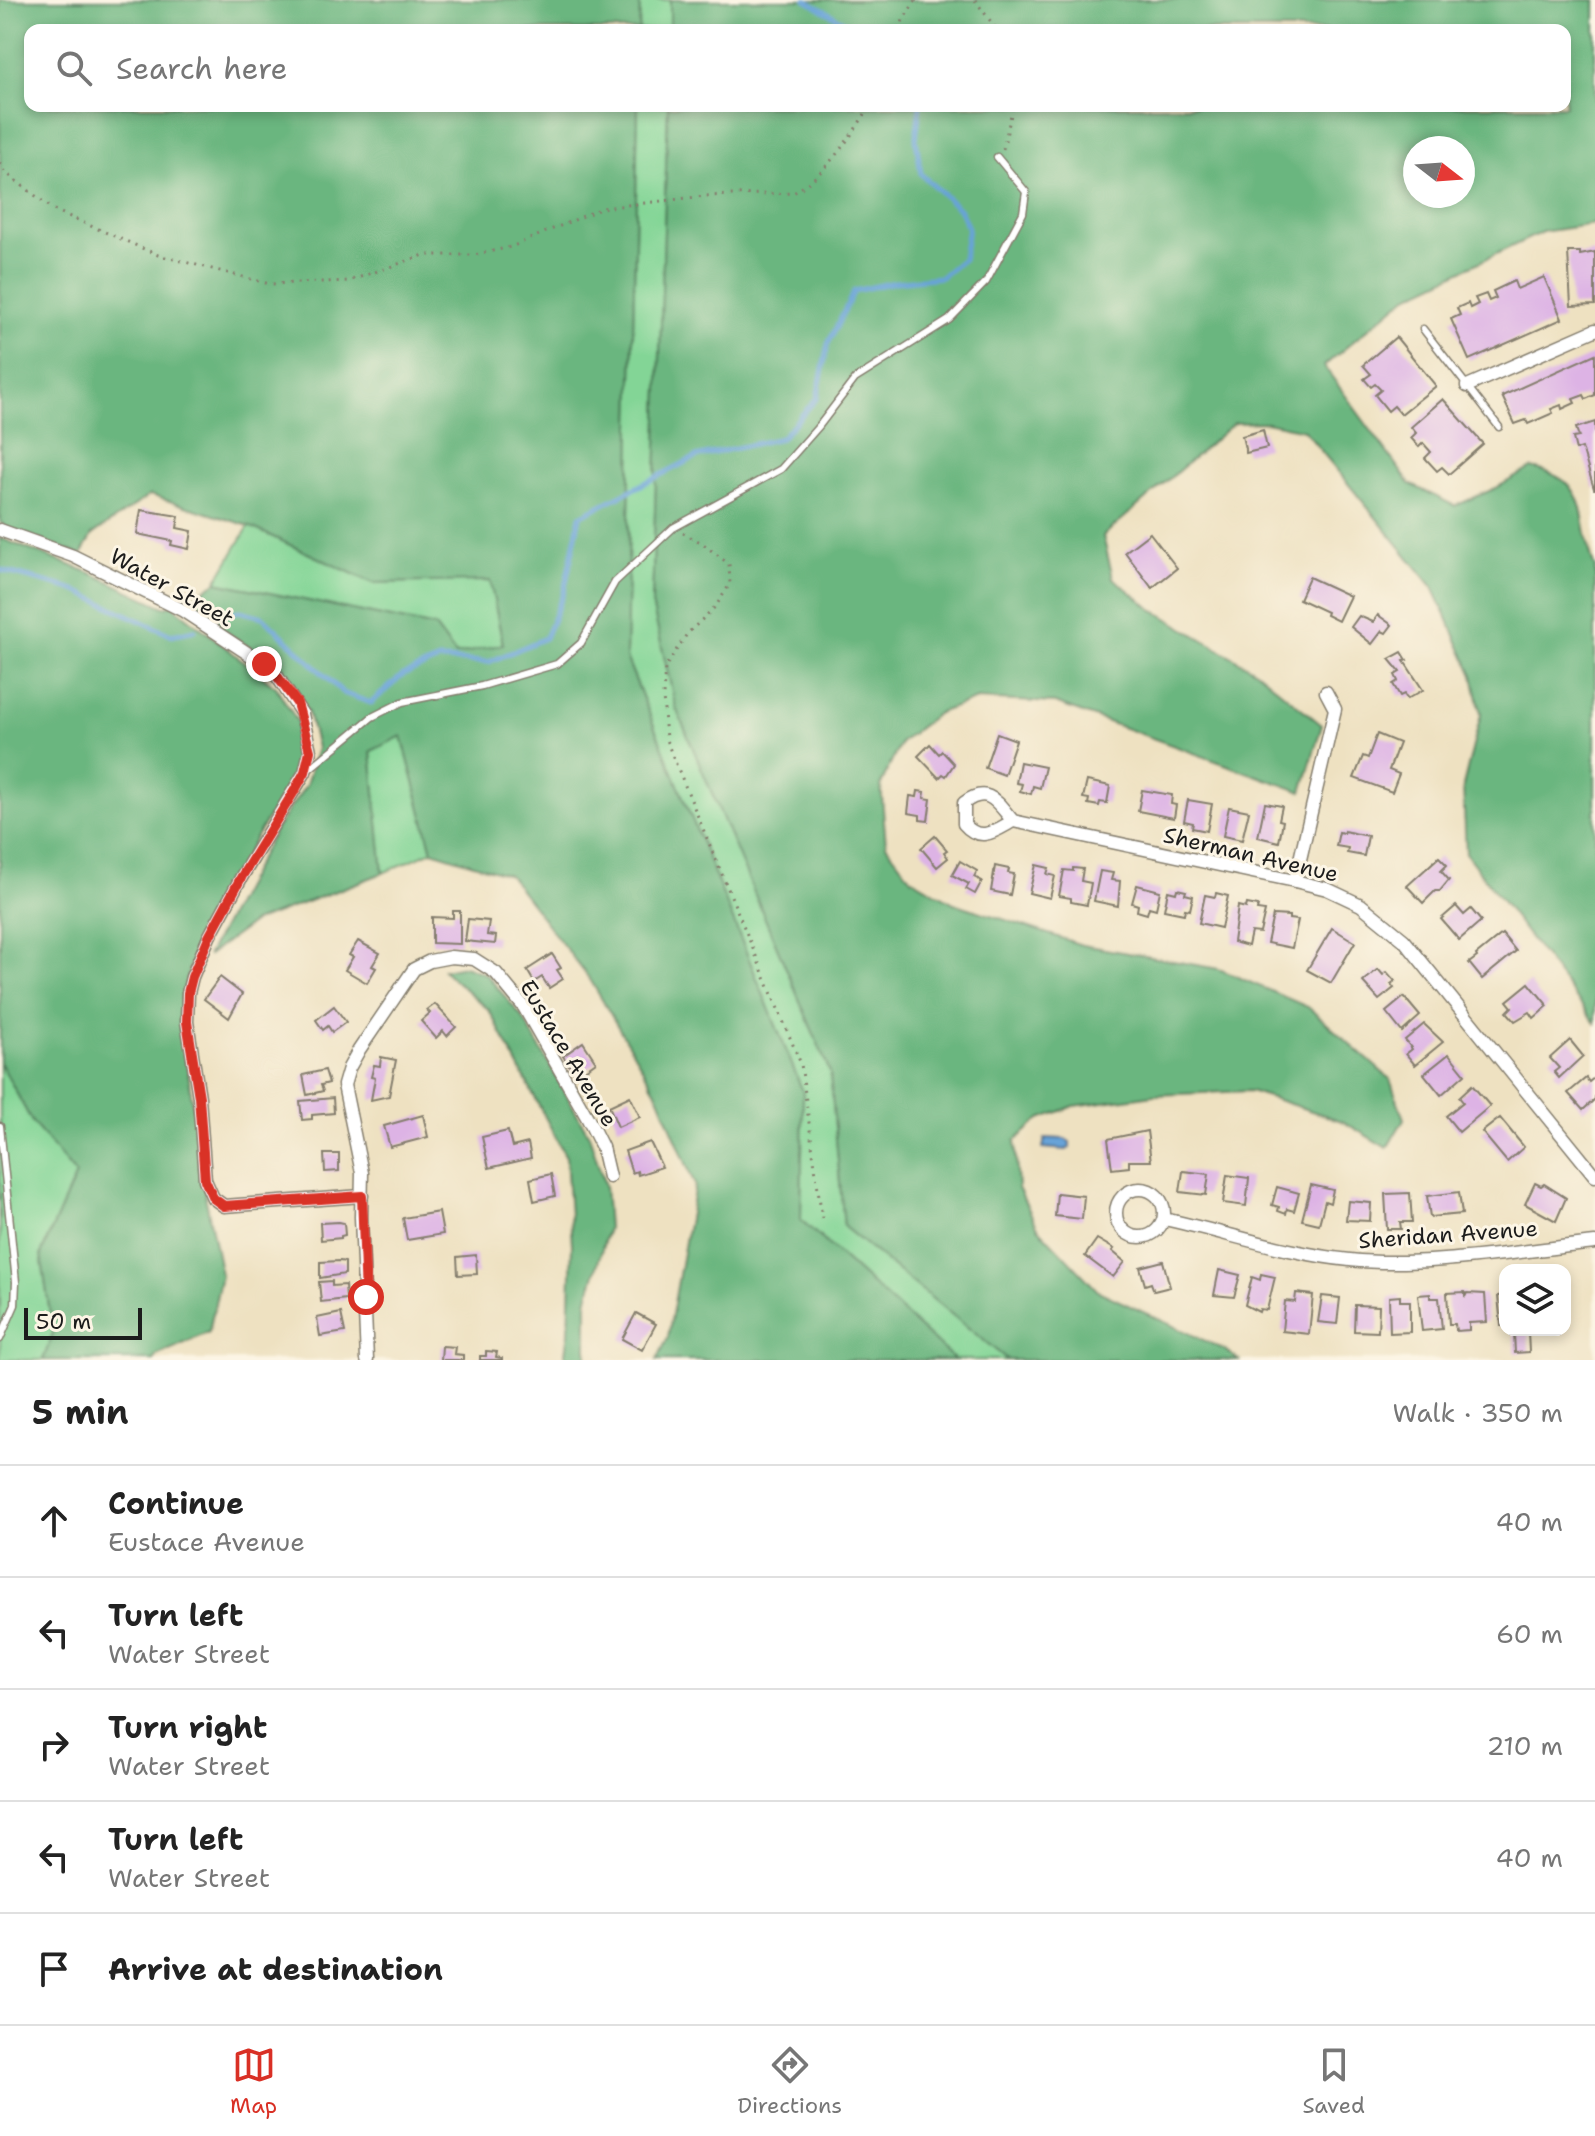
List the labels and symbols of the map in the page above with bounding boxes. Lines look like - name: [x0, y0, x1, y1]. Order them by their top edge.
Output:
- north arrow: [1403, 136, 1475, 208]
- street label: Water Street: [105, 541, 239, 633]
- route end: [246, 646, 282, 682]
- street label: Sherman Avenue: [1161, 820, 1341, 889]
- street label: Eustace Avenue: [513, 974, 624, 1132]
- street label: Sheridan Avenue: [1358, 1214, 1539, 1255]
- route start: [348, 1279, 384, 1315]
- scale bar: [24, 1304, 142, 1340]

